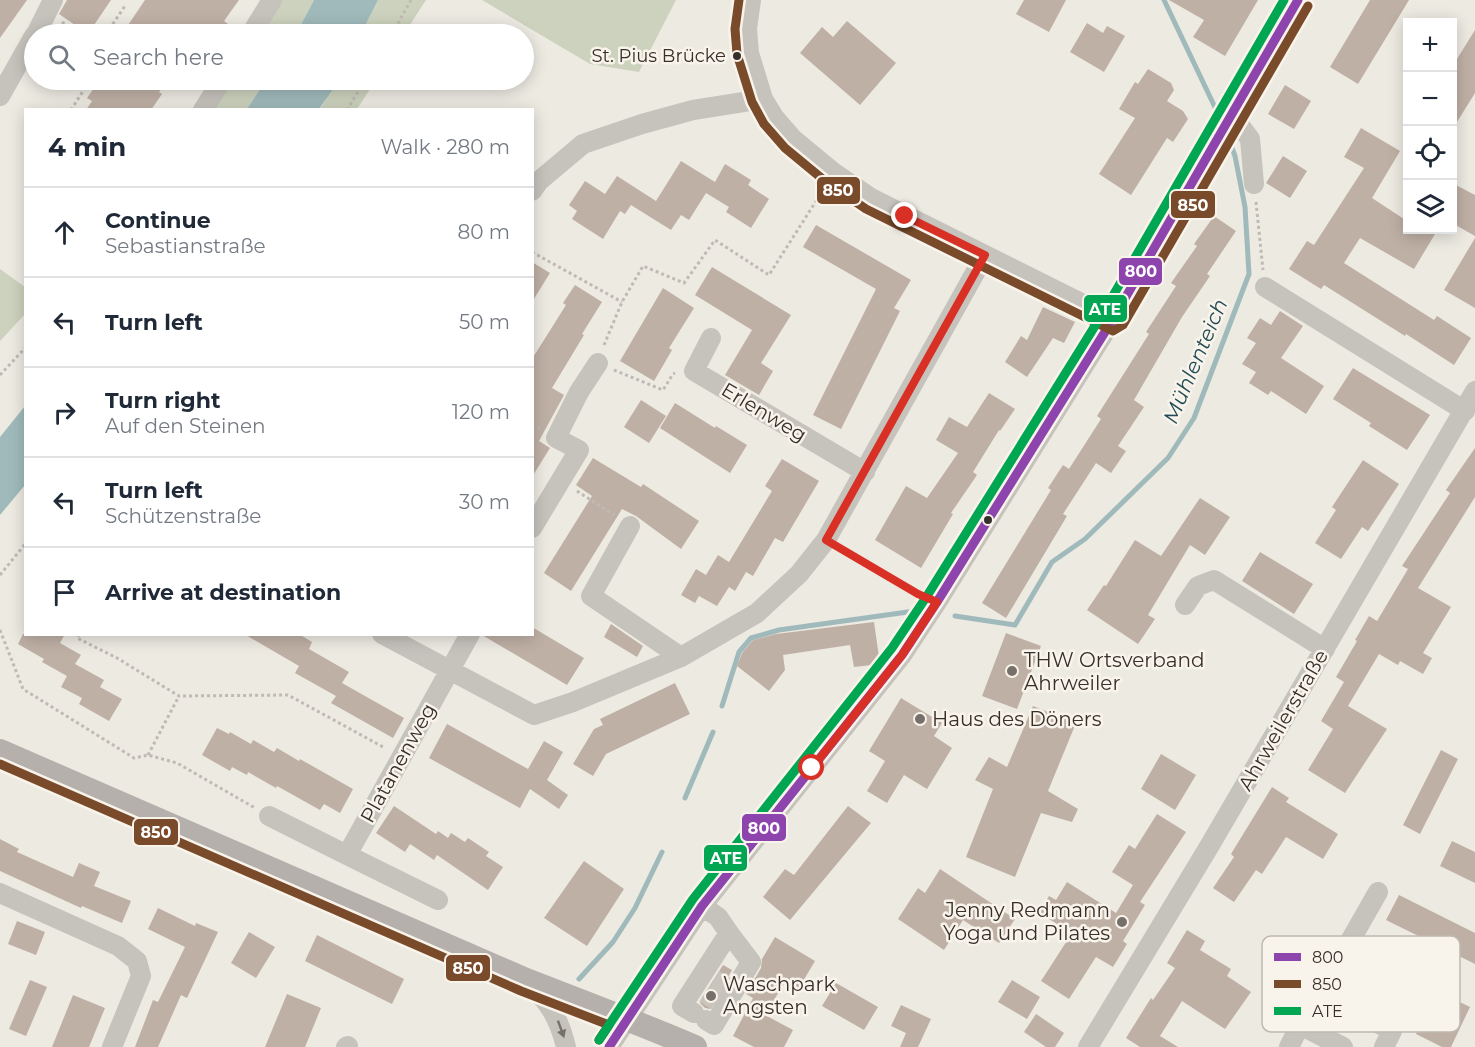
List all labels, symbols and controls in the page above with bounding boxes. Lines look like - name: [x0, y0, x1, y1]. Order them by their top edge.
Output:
- map controls: [1403, 18, 1457, 234]
- button: +: [1403, 18, 1457, 72]
- search box: [24, 24, 534, 90]
- icon: search: [45, 41, 78, 74]
- text: Search here: [93, 44, 224, 71]
- place label: St. Pius Brücke: [591, 45, 726, 67]
- marker: St. Pius Brücke: [731, 50, 743, 62]
- button: −: [1403, 72, 1457, 126]
- button: locate: [1403, 126, 1457, 180]
- text: 4 min: [48, 131, 126, 163]
- text: Walk · 280 m: [380, 135, 510, 159]
- line badge: 850: [816, 176, 861, 205]
- button: layers: [1403, 180, 1457, 234]
- text: 850: [823, 181, 854, 200]
- line badge: 850: [1170, 190, 1216, 219]
- text: 850: [1178, 196, 1209, 215]
- route end: [891, 202, 917, 228]
- text: Continue: [105, 207, 211, 234]
- icon: ahead: [48, 216, 81, 249]
- text: 80 m: [458, 220, 510, 244]
- text: Sebastianstraße: [105, 234, 266, 258]
- line badge: 800: [1118, 257, 1163, 286]
- text: 800: [1125, 262, 1157, 281]
- line badge: ATE: [1083, 294, 1128, 323]
- water label: Mühlenteich: [1157, 295, 1233, 427]
- text: ATE: [1088, 300, 1121, 319]
- icon: left: [48, 306, 81, 339]
- text: Turn left: [105, 309, 203, 336]
- text: 50 m: [459, 310, 510, 334]
- street label: Erlenweg: [717, 377, 811, 447]
- text: Turn right: [105, 387, 220, 414]
- icon: right: [48, 396, 81, 429]
- text: 120 m: [452, 400, 510, 424]
- text: Auf den Steinen: [105, 414, 266, 438]
- text: Turn left: [105, 477, 203, 504]
- icon: left: [48, 486, 81, 519]
- text: 30 m: [459, 490, 510, 514]
- text: Schützenstraße: [105, 504, 261, 528]
- unlabelled marker: [982, 514, 994, 526]
- icon: arrive: [48, 576, 81, 609]
- text: Arrive at destination: [105, 579, 341, 606]
- street label: Ahrweilerstraße: [1233, 645, 1333, 795]
- place label: THW Ortsverband Ahrweiler: [1024, 648, 1205, 695]
- marker: THW Ortsverband Ahrweiler: [1005, 664, 1019, 678]
- street label: Platanenweg: [355, 699, 441, 827]
- place label: Haus des Döners: [932, 707, 1102, 731]
- marker: Haus des Döners: [913, 712, 927, 726]
- route start: [798, 754, 824, 780]
- line badge: 800: [741, 813, 787, 842]
- line badge: 850: [133, 818, 179, 846]
- text: 800: [748, 819, 780, 838]
- text: 850: [141, 823, 172, 842]
- line badge: ATE: [703, 844, 748, 872]
- text: ATE: [709, 849, 742, 868]
- place label: Jenny Redmann Yoga und Pilates: [943, 898, 1110, 945]
- marker: Jenny Redmann Yoga und Pilates: [1115, 915, 1129, 929]
- legend: [1262, 936, 1460, 1032]
- text: 800: [1312, 948, 1343, 967]
- line badge: 850: [445, 954, 491, 982]
- text: 850: [453, 959, 484, 978]
- place label: Waschpark Angsten: [723, 972, 835, 1019]
- text: 850: [1312, 975, 1342, 994]
- marker: Waschpark Angsten: [704, 989, 718, 1003]
- text: ATE: [1312, 1002, 1343, 1021]
- one-way arrow: [556, 1020, 566, 1038]

